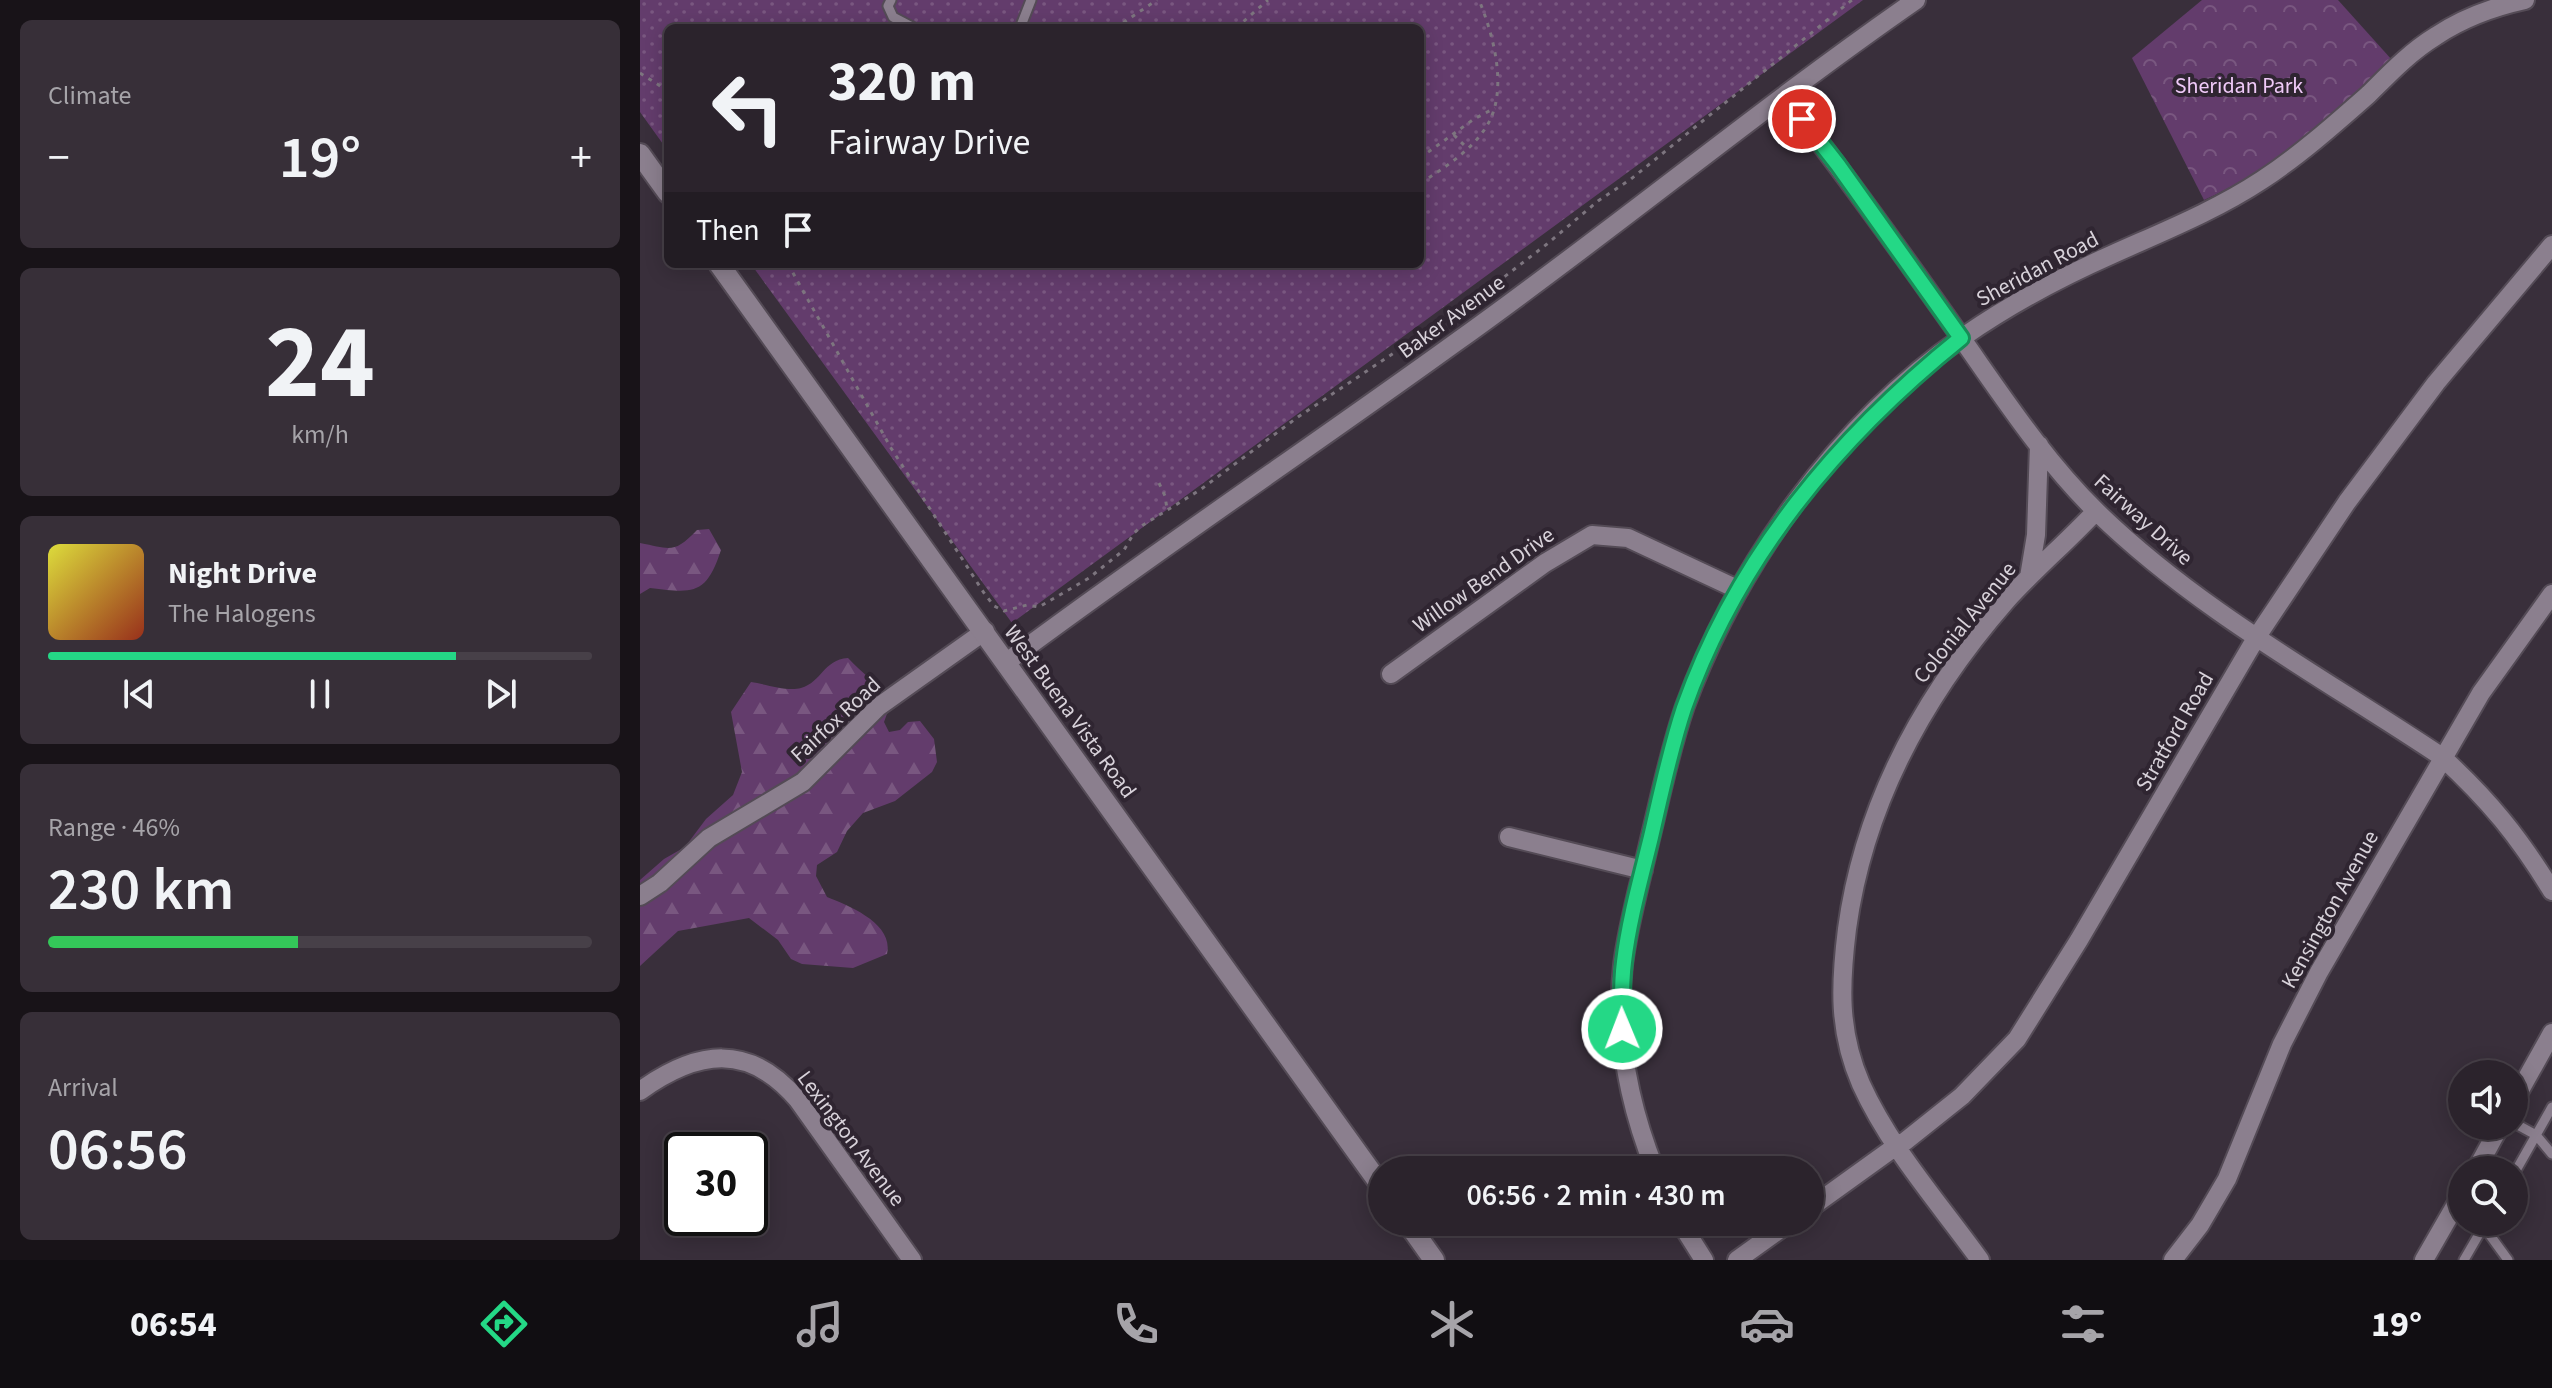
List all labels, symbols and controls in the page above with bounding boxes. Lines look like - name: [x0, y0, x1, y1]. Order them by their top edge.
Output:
- text: 320 m: [828, 43, 976, 122]
- icon: left: [696, 56, 800, 160]
- park label: Sheridan Park: [2175, 70, 2303, 102]
- text: Climate: [48, 77, 132, 114]
- pin: [1768, 85, 1836, 153]
- icon: arrive: [1780, 97, 1824, 141]
- text: 19°: [279, 116, 361, 201]
- text: Fairway Drive: [828, 117, 1030, 168]
- text: −: [48, 127, 70, 190]
- text: +: [570, 127, 592, 190]
- icon: arrive: [776, 208, 820, 252]
- text: Then: [696, 209, 760, 252]
- street label: Sheridan Road: [1971, 223, 2104, 315]
- street label: Baker Avenue: [1392, 267, 1512, 367]
- text: 24: [265, 290, 375, 438]
- text: km/h: [291, 416, 349, 453]
- street label: Fairway Drive: [2087, 466, 2200, 573]
- street label: Willow Bend Drive: [1406, 519, 1561, 641]
- text: Night Drive: [168, 552, 317, 595]
- street label: Colonial Avenue: [1906, 555, 2024, 690]
- text: The Halogens: [168, 595, 316, 632]
- street label: West Buena Vista Road: [996, 618, 1144, 805]
- street label: Stratford Road: [2128, 666, 2222, 797]
- street label: Fairfox Road: [783, 669, 888, 770]
- icon: previous: [117, 672, 161, 716]
- icon: pause: [298, 672, 342, 716]
- icon: next: [479, 672, 523, 716]
- text: Range · 46%: [48, 809, 180, 846]
- street label: Kensington Avenue: [2273, 824, 2387, 994]
- text: 230 km: [48, 848, 234, 933]
- position arrow: [1580, 987, 1664, 1071]
- map controls: [2448, 1060, 2528, 1236]
- button: sound: [2448, 1060, 2528, 1140]
- street label: Lexington Avenue: [789, 1064, 913, 1213]
- text: Arrival: [48, 1069, 118, 1106]
- text: 06:56: [48, 1108, 188, 1193]
- speed limit sign: 30: [664, 1132, 768, 1236]
- button: search: [2448, 1156, 2528, 1236]
- text: 06:56 · 2 min · 430 m: [1466, 1174, 1726, 1217]
- icon: directions: [476, 1296, 532, 1352]
- icon: music: [792, 1296, 848, 1352]
- icon: phone: [1108, 1296, 1164, 1352]
- icon: climate: [1424, 1296, 1480, 1352]
- icon: car: [1739, 1296, 1795, 1352]
- icon: filters: [2055, 1296, 2111, 1352]
- text: 06:54: [130, 1299, 217, 1350]
- text: 19°: [2371, 1299, 2422, 1350]

